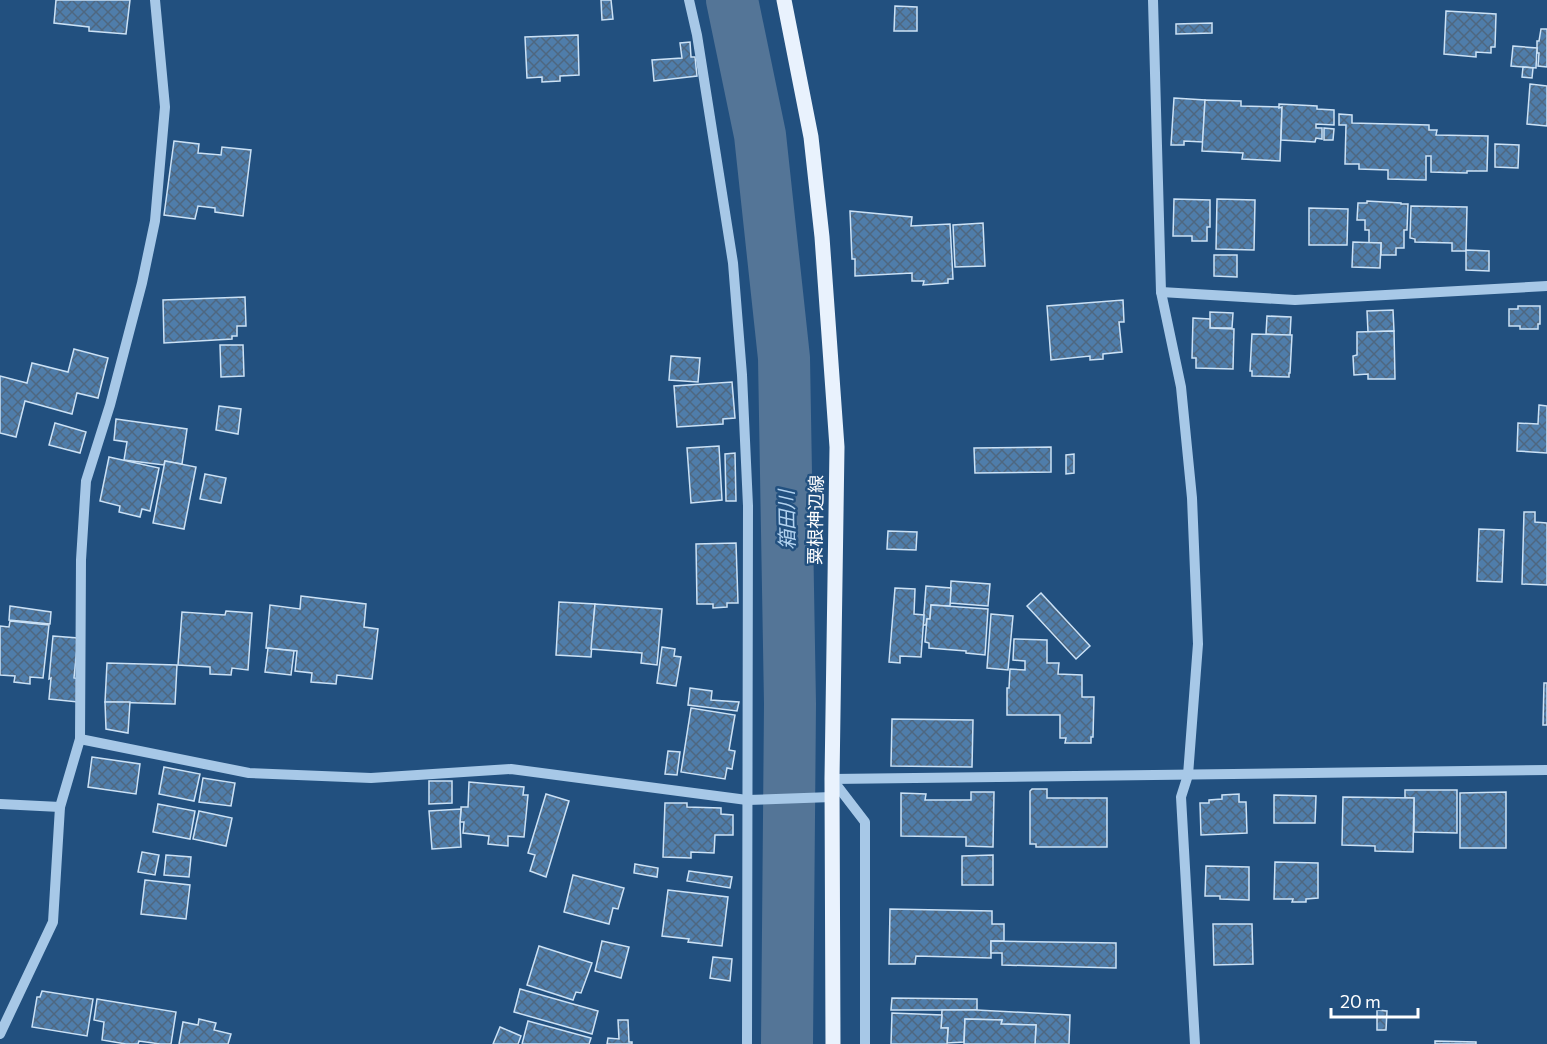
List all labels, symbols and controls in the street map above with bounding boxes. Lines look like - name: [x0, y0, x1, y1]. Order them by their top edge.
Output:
- street label: 粟根神辺線: [803, 475, 827, 565]
- water label: 箱田川: [773, 488, 799, 550]
- scale bar: [1331, 981, 1418, 1019]
- text: 20 m: [1340, 990, 1381, 1012]

